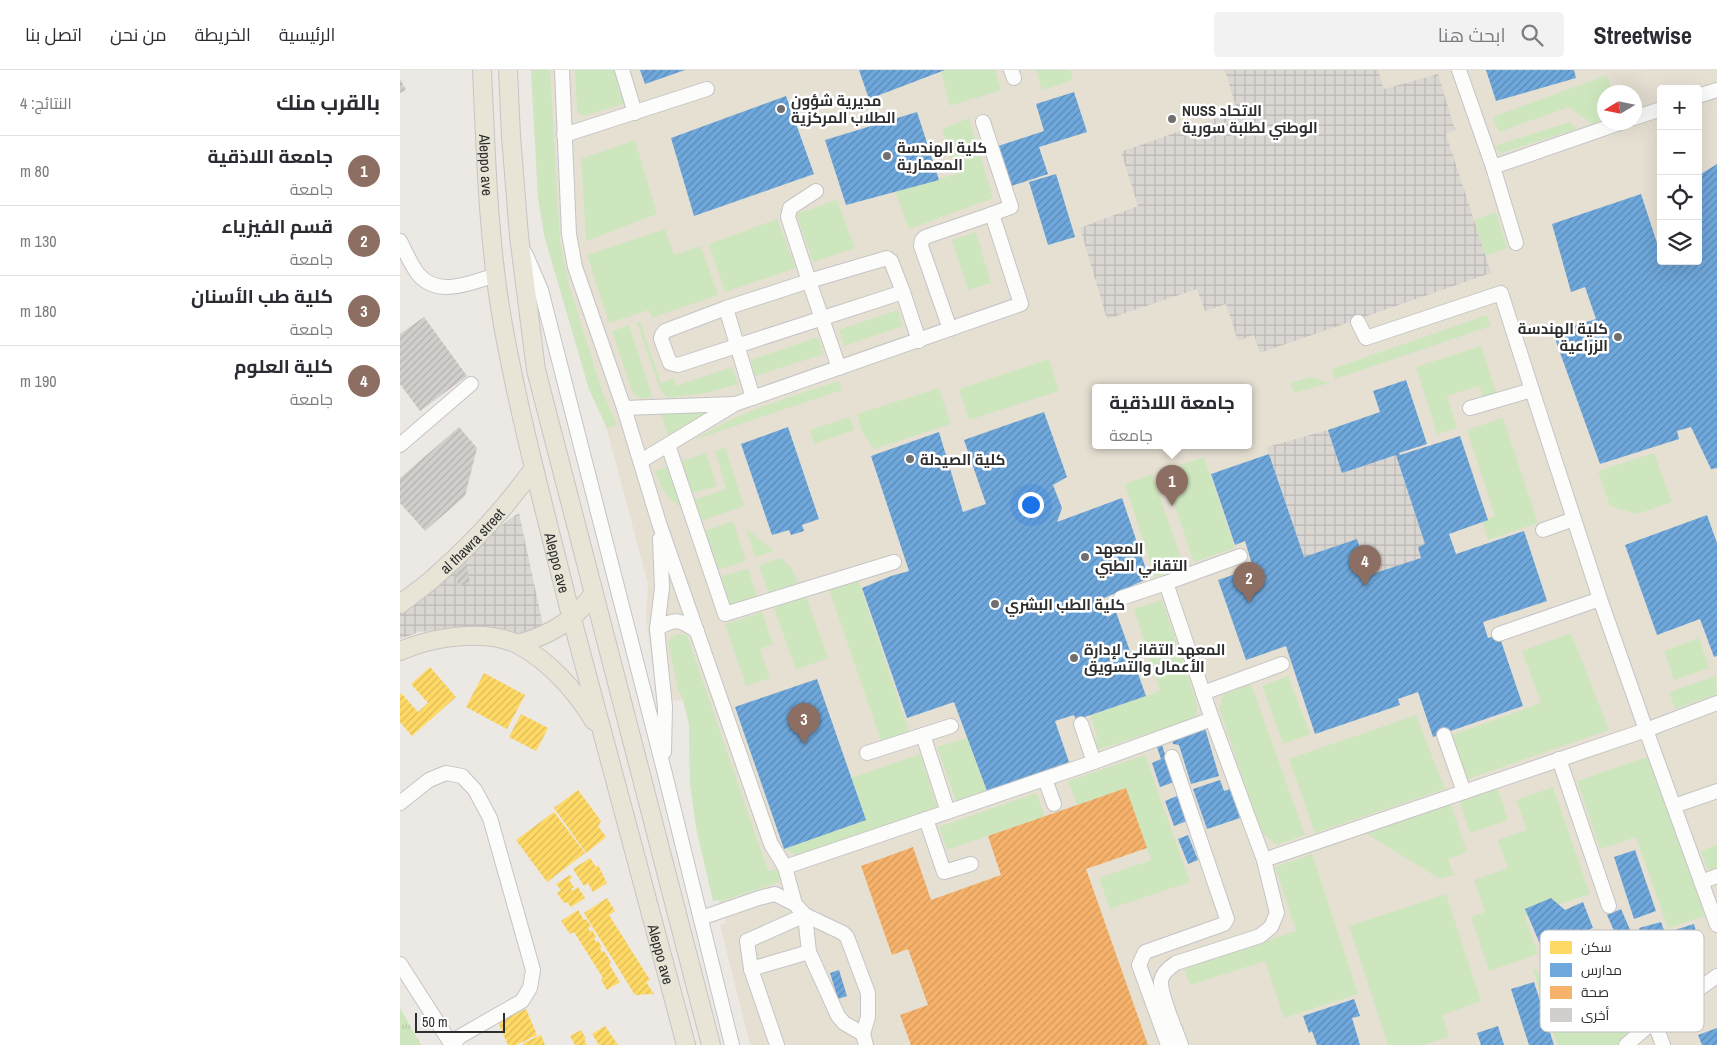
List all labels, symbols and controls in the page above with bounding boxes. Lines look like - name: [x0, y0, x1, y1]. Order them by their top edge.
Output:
- search box: [1214, 12, 1564, 57]
- text: Streetwise: [1594, 19, 1692, 51]
- icon: search: [1518, 21, 1546, 49]
- text: اتصل بنا: [25, 22, 82, 47]
- text: من نحن: [110, 22, 167, 47]
- text: الخريطة: [195, 22, 251, 47]
- text: الرئيسية: [279, 22, 335, 47]
- text: ابحث هنا: [1438, 22, 1506, 48]
- north arrow: [1597, 85, 1642, 130]
- map controls: [1657, 85, 1702, 265]
- button: +: [1657, 85, 1702, 130]
- text: بالقرب منك: [276, 88, 380, 117]
- place label: مديرية شؤون الطلاب المركزية: [791, 90, 896, 128]
- text: النتائج: 4: [20, 92, 72, 114]
- place label: NUSS الاتحاد الوطني لطلبة سورية: [1182, 100, 1318, 140]
- marker: مديرية شؤون الطلاب المركزية: [775, 103, 787, 115]
- marker: NUSS الاتحاد الوطني لطلبة سورية: [1166, 113, 1178, 125]
- button: −: [1657, 130, 1702, 175]
- street label: Aleppo ave: [474, 133, 499, 196]
- place label: كلية الهندسة المعمارية: [897, 137, 987, 175]
- text: جامعة اللاذقية: [207, 143, 333, 169]
- marker: كلية الهندسة المعمارية: [881, 150, 893, 162]
- text: 80 m: [20, 160, 49, 182]
- text: 1: [360, 160, 368, 182]
- button: locate: [1657, 175, 1702, 220]
- text: جامعة: [290, 178, 333, 200]
- text: قسم الفيزياء: [221, 213, 333, 239]
- button: layers: [1657, 220, 1702, 265]
- text: 130 m: [20, 230, 56, 252]
- text: 2: [360, 230, 368, 252]
- text: جامعة: [290, 248, 333, 270]
- text: كلية طب الأسنان: [191, 283, 333, 309]
- text: 180 m: [20, 300, 56, 322]
- text: 3: [360, 300, 368, 322]
- text: جامعة: [290, 318, 333, 340]
- place label: كلية الهندسة الزراعية: [1518, 318, 1608, 356]
- marker: كلية الهندسة الزراعية: [1612, 331, 1624, 343]
- text: كلية العلوم: [234, 353, 333, 379]
- text: 190 m: [20, 370, 56, 392]
- text: 4: [360, 370, 368, 392]
- popup: [1092, 384, 1252, 449]
- text: جامعة: [290, 388, 333, 410]
- text: جامعة اللاذقية: [1109, 389, 1235, 415]
- text: جامعة: [1109, 424, 1153, 446]
- place label: كلية الصيدلة: [920, 449, 1005, 470]
- marker: كلية الصيدلة: [904, 453, 916, 465]
- pin: 1: [1156, 465, 1188, 506]
- your location: [1018, 492, 1044, 518]
- street label: al thawra street: [435, 503, 509, 578]
- street label: Aleppo ave: [540, 529, 575, 595]
- place label: المعهد التقاني الطبي: [1095, 538, 1188, 578]
- pin: 4: [1349, 545, 1381, 586]
- marker: المعهد التقاني الطبي: [1079, 551, 1091, 563]
- pin: 2: [1233, 562, 1265, 603]
- place label: كلية الطب البشري: [1005, 594, 1125, 617]
- marker: كلية الطب البشري: [989, 598, 1001, 610]
- place label: المعهد التقاني لإدارة الأعمال والتسويق: [1084, 639, 1226, 677]
- marker: المعهد التقاني لإدارة الأعمال والتسويق: [1068, 652, 1080, 664]
- pin: 3: [788, 703, 820, 744]
- street label: Aleppo ave: [643, 921, 680, 987]
- legend: [1540, 930, 1704, 1032]
- text: سكن: [1581, 938, 1612, 956]
- text: مدارس: [1581, 961, 1622, 979]
- text: صحة: [1581, 983, 1609, 1001]
- text: أخرى: [1581, 1006, 1610, 1024]
- scale bar: [415, 1010, 505, 1033]
- text: 50 m: [422, 1013, 448, 1031]

